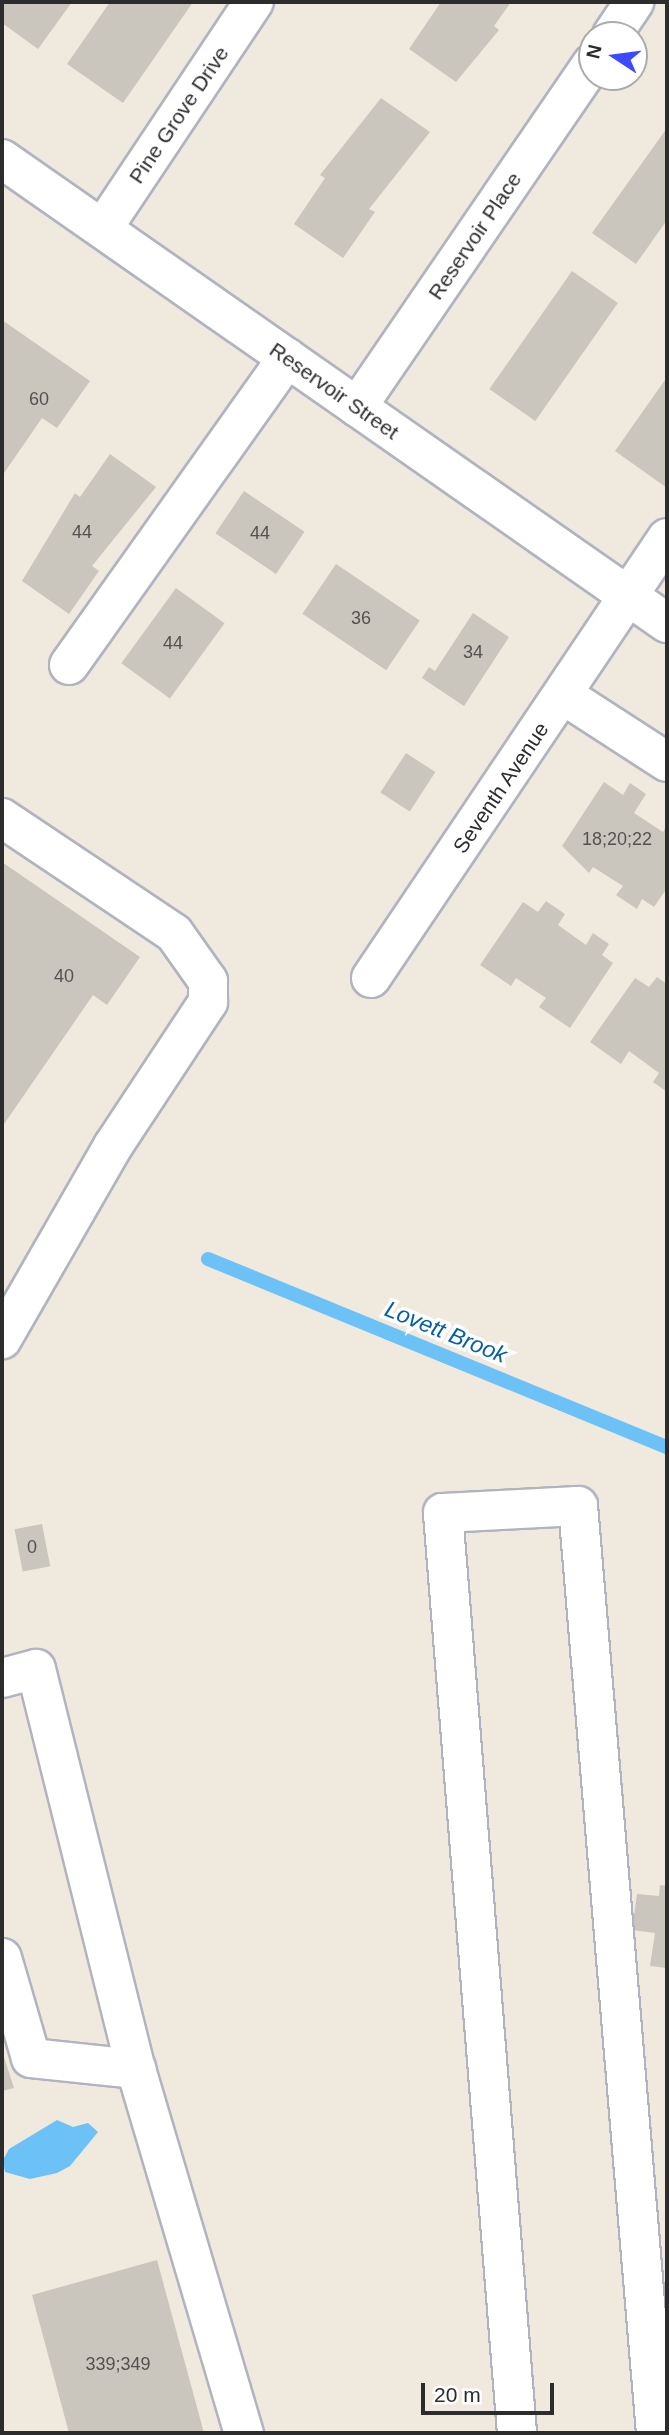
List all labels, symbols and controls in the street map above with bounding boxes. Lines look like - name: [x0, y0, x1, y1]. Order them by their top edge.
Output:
- north arrow: [578, 21, 648, 91]
- street label: Pine Grove Drive: [124, 42, 234, 188]
- text: N: [582, 43, 606, 61]
- street label: Reservoir Place: [423, 168, 527, 304]
- street label: Reservoir Street: [265, 337, 403, 445]
- house number: 60: [29, 388, 49, 410]
- house number: 44: [72, 521, 92, 543]
- house number: 44: [250, 522, 270, 544]
- house number: 36: [351, 607, 371, 629]
- house number: 44: [163, 632, 183, 654]
- house number: 34: [463, 641, 483, 663]
- street label: Seventh Avenue: [448, 717, 554, 859]
- house number: 18;20;22: [582, 828, 652, 850]
- house number: 40: [54, 965, 74, 987]
- water label: Lovett Brook: [381, 1295, 511, 1369]
- house number: 0: [27, 1536, 37, 1558]
- house number: 339;349: [85, 2353, 151, 2375]
- scale bar: [424, 2368, 557, 2412]
- text: 20 m: [434, 2383, 481, 2406]

